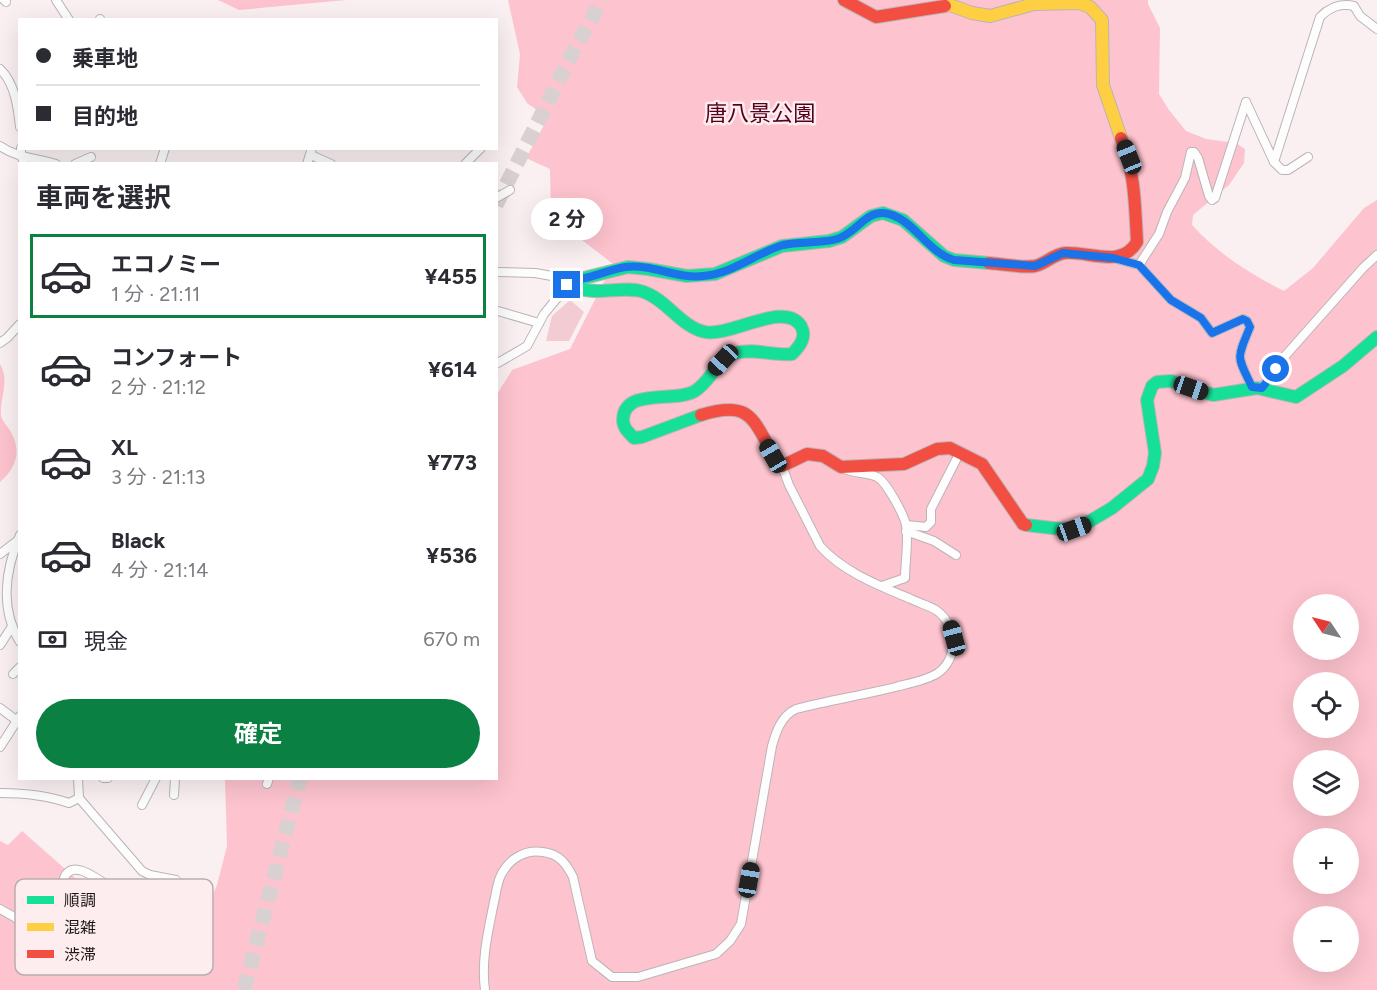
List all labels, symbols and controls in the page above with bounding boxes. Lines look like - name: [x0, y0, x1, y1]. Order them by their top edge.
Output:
- text: 乗車地: [72, 45, 138, 72]
- park label: 唐八景公園: [705, 100, 815, 127]
- text: 目的地: [72, 103, 138, 130]
- car: [1114, 137, 1144, 177]
- text: 車両を選択: [36, 181, 171, 214]
- callout: 2 分: [531, 198, 603, 240]
- text: 2 分: [549, 207, 585, 231]
- icon: car: [39, 249, 93, 303]
- text: エコノミー: [111, 251, 221, 278]
- text: ¥455: [424, 263, 477, 290]
- route end: [553, 271, 580, 298]
- text: 1 分 · 21:11: [111, 282, 200, 306]
- car: [704, 341, 742, 379]
- icon: car: [39, 342, 93, 396]
- text: コンフォート: [111, 344, 242, 371]
- route start: [1262, 355, 1289, 382]
- text: ¥614: [428, 356, 477, 383]
- car: [1171, 374, 1211, 402]
- text: 2 分 · 21:12: [111, 375, 206, 399]
- text: XL: [111, 434, 138, 461]
- icon: car: [39, 435, 93, 489]
- car: [756, 436, 790, 476]
- text: ¥773: [427, 449, 477, 476]
- text: 3 分 · 21:13: [111, 465, 205, 489]
- car: [1054, 514, 1094, 544]
- text: Black: [111, 527, 165, 554]
- icon: car: [39, 528, 93, 582]
- text: ¥536: [426, 542, 477, 569]
- text: 4 分 · 21:14: [111, 558, 209, 582]
- north arrow: [1293, 594, 1359, 660]
- map controls: [1293, 594, 1359, 972]
- car: [941, 618, 967, 658]
- icon: cash: [36, 623, 69, 656]
- text: 670 m: [423, 627, 480, 651]
- text: 現金: [84, 628, 128, 655]
- button: locate: [1293, 672, 1359, 738]
- button: 確定: [36, 699, 480, 768]
- button: layers: [1293, 750, 1359, 816]
- button: +: [1293, 828, 1359, 894]
- car: [737, 861, 761, 899]
- legend: [15, 879, 213, 975]
- text: 順調: [64, 891, 96, 910]
- button: −: [1293, 906, 1359, 972]
- text: 混雑: [64, 918, 96, 937]
- text: 渋滞: [64, 945, 96, 964]

